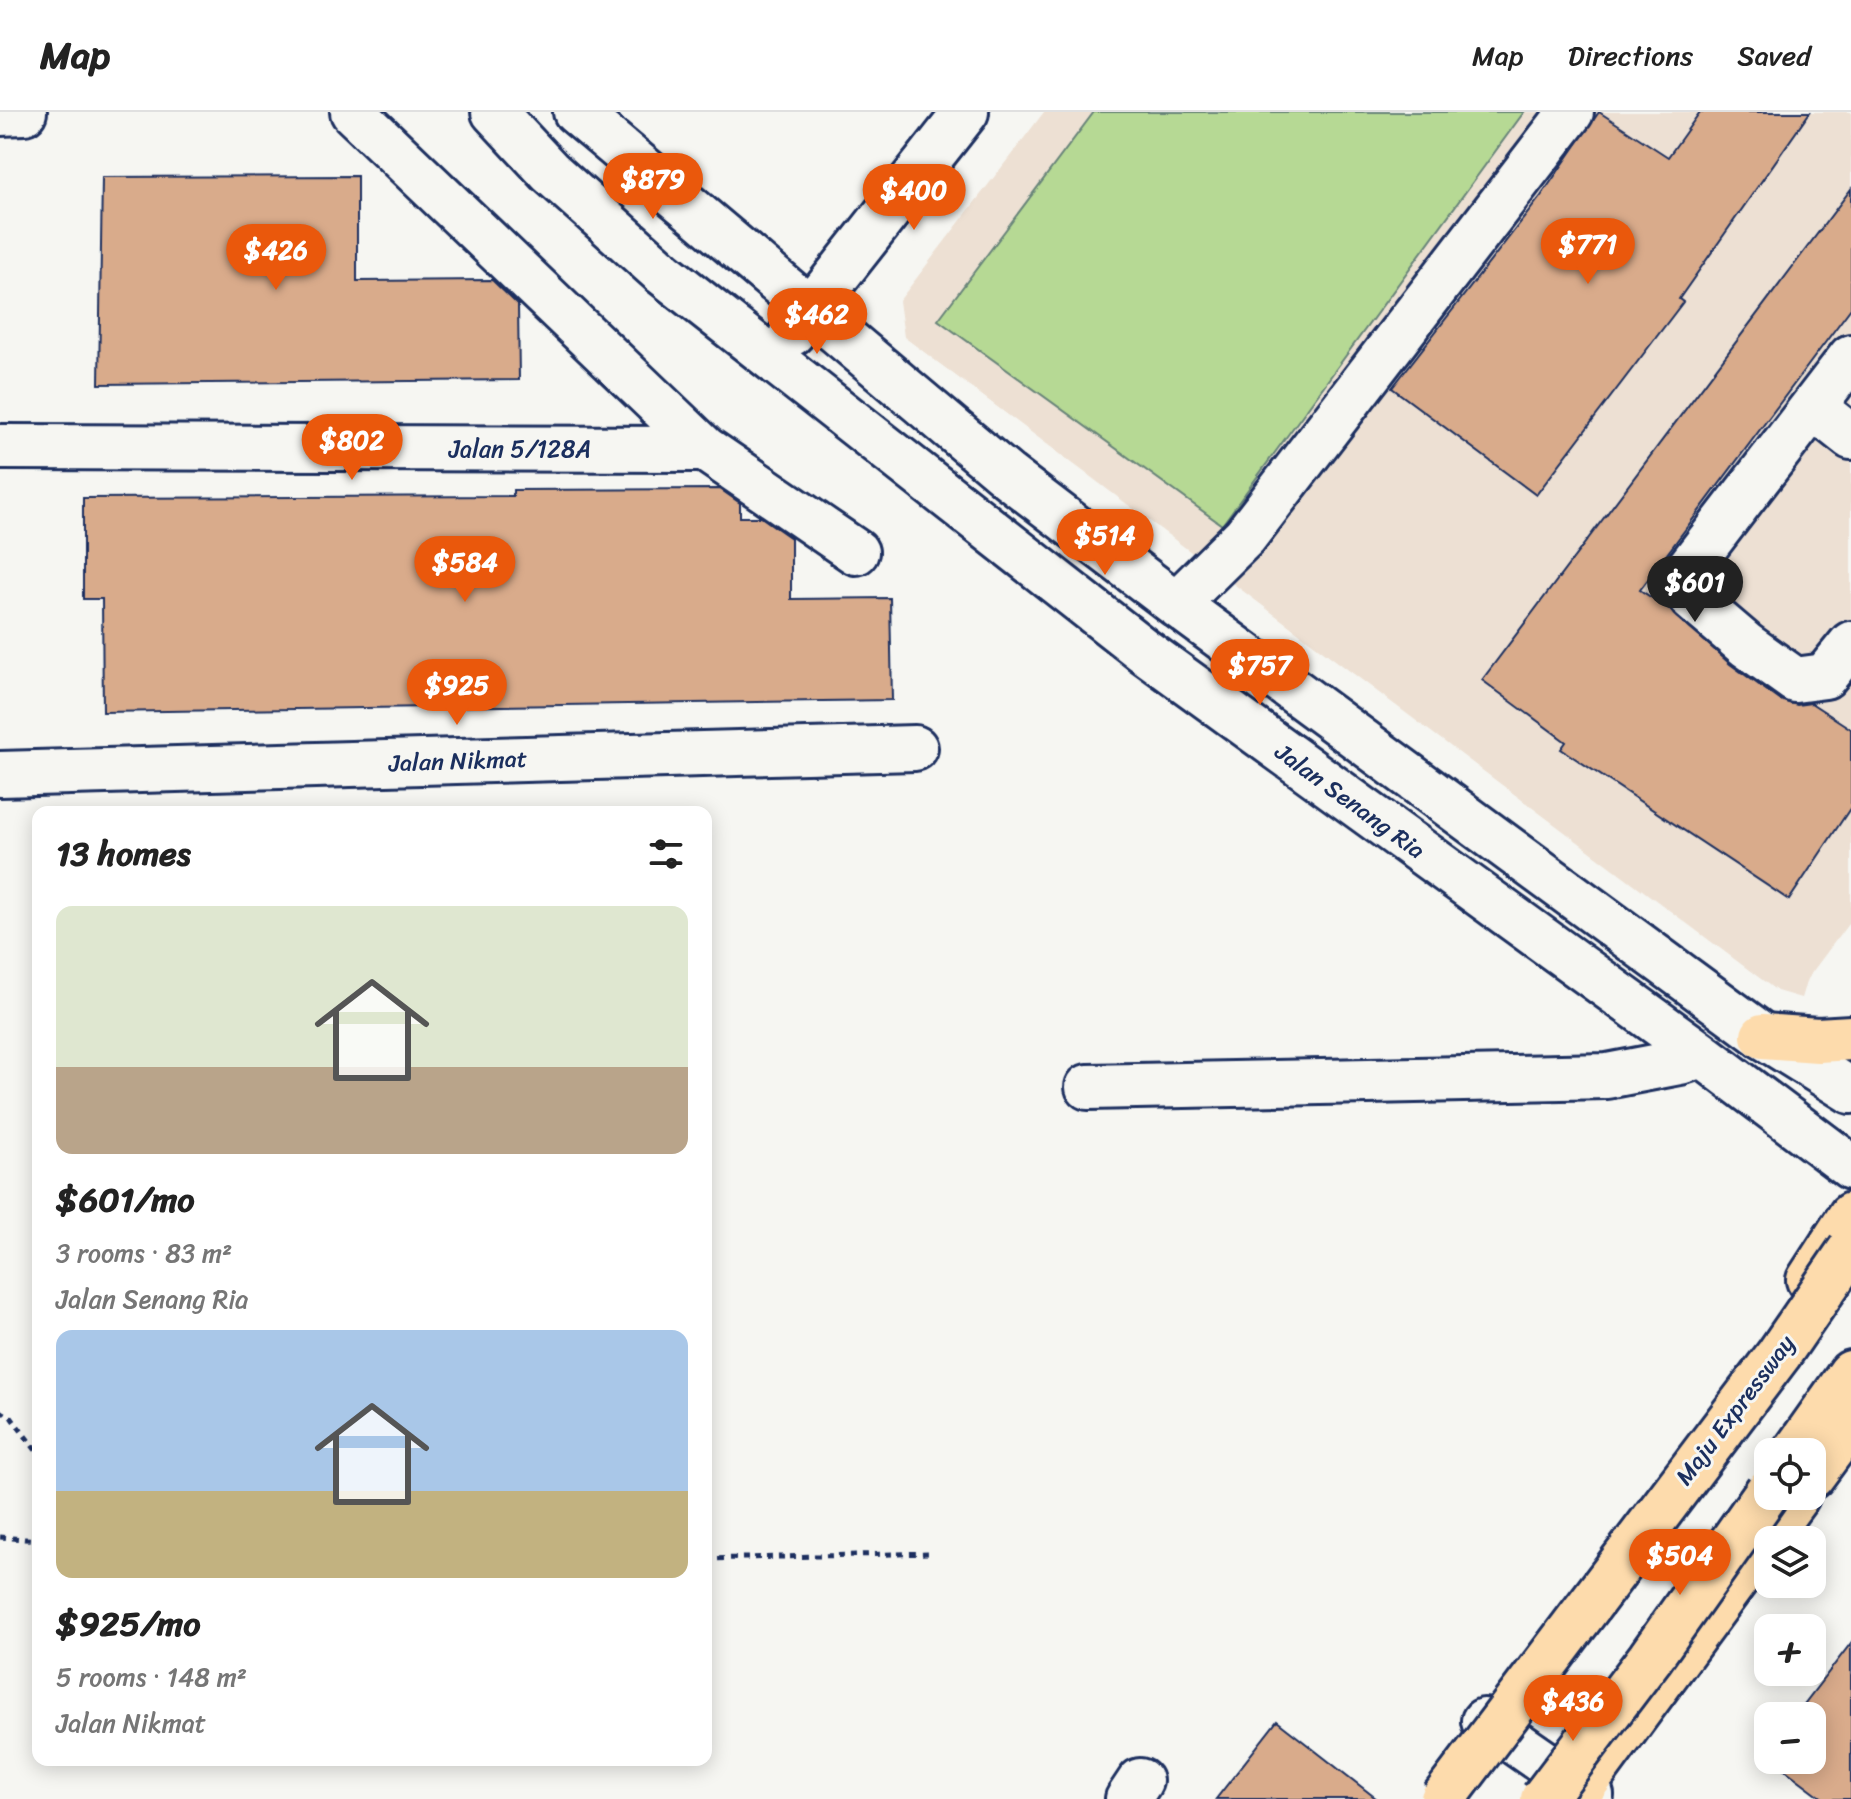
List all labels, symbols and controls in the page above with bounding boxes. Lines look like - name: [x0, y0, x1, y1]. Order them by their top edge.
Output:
- text: Map: [40, 22, 110, 89]
- text: Map: [1472, 31, 1524, 80]
- text: Directions: [1568, 31, 1693, 80]
- text: Saved: [1737, 31, 1811, 80]
- pin: $879: [606, 153, 700, 221]
- text: $879: [621, 156, 685, 202]
- pin: $400: [867, 164, 961, 232]
- text: $400: [881, 167, 947, 213]
- pin: $771: [1541, 218, 1635, 286]
- text: $771: [1559, 221, 1617, 267]
- pin: $426: [229, 224, 323, 292]
- text: $426: [244, 227, 308, 273]
- pin: $462: [770, 288, 864, 356]
- text: $462: [785, 291, 849, 337]
- pin: $802: [305, 414, 399, 482]
- text: $802: [320, 417, 384, 463]
- street label: Jalan 5/128A: [448, 428, 591, 470]
- pin: $514: [1058, 509, 1152, 577]
- text: $514: [1075, 512, 1135, 558]
- pin: $584: [418, 536, 512, 604]
- text: $584: [432, 539, 498, 585]
- pin: $601: [1648, 556, 1742, 624]
- text: $601: [1665, 559, 1725, 605]
- pin: $757: [1213, 639, 1307, 707]
- text: $757: [1228, 642, 1292, 688]
- pin: $925: [410, 659, 504, 727]
- text: $925: [425, 662, 489, 708]
- street label: Jalan Senang Ria: [1265, 731, 1434, 870]
- street label: Jalan Nikmat: [387, 738, 528, 784]
- text: 13 homes: [56, 824, 191, 884]
- icon: filters: [644, 832, 688, 876]
- icon: home: [300, 958, 444, 1102]
- text: $601/mo: [56, 1170, 195, 1230]
- text: 3 rooms · 83 m²: [56, 1230, 232, 1276]
- text: Jalan Senang Ria: [56, 1276, 248, 1322]
- street label: Maju Expressway: [1664, 1325, 1806, 1495]
- icon: home: [300, 1382, 444, 1526]
- map controls: [1754, 1438, 1826, 1774]
- button: locate: [1754, 1438, 1826, 1510]
- button: layers: [1754, 1526, 1826, 1598]
- pin: $504: [1633, 1529, 1727, 1597]
- text: $504: [1647, 1532, 1713, 1578]
- text: $925/mo: [56, 1594, 200, 1654]
- button: +: [1754, 1614, 1826, 1686]
- text: 5 rooms · 148 m²: [56, 1654, 247, 1700]
- pin: $436: [1526, 1675, 1620, 1743]
- text: $436: [1542, 1678, 1604, 1724]
- text: Jalan Nikmat: [56, 1700, 206, 1746]
- button: −: [1754, 1702, 1826, 1774]

